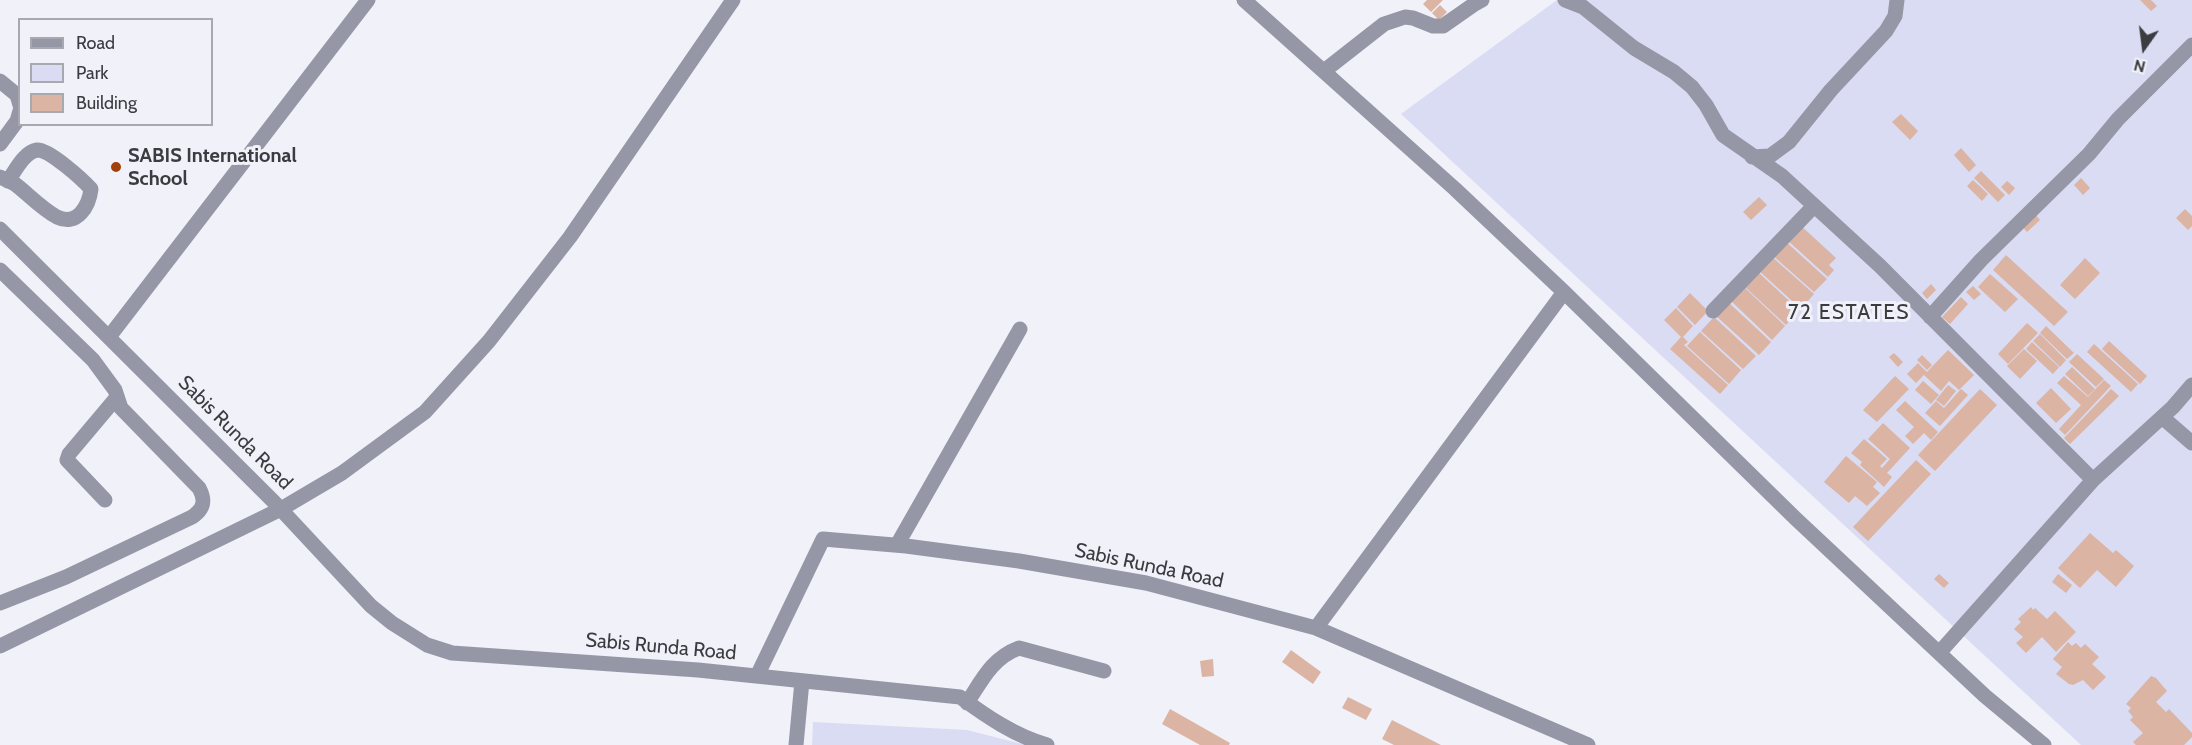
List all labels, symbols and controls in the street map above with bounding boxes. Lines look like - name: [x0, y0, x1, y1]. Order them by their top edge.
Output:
- legend: [18, 18, 213, 126]
- north arrow: [2114, 18, 2174, 78]
- text: Road: [76, 32, 115, 54]
- text: N: [2132, 55, 2147, 77]
- text: Park: [76, 62, 108, 84]
- text: Building: [76, 92, 137, 114]
- place label: SABIS International School: [128, 144, 297, 191]
- marker: SABIS International School: [109, 160, 123, 174]
- district label: 72 ESTATES: [1788, 300, 1910, 326]
- street label: Sabis Runda Road: [173, 371, 297, 495]
- street label: Sabis Runda Road: [1072, 539, 1226, 593]
- street label: Sabis Runda Road: [585, 628, 737, 666]

